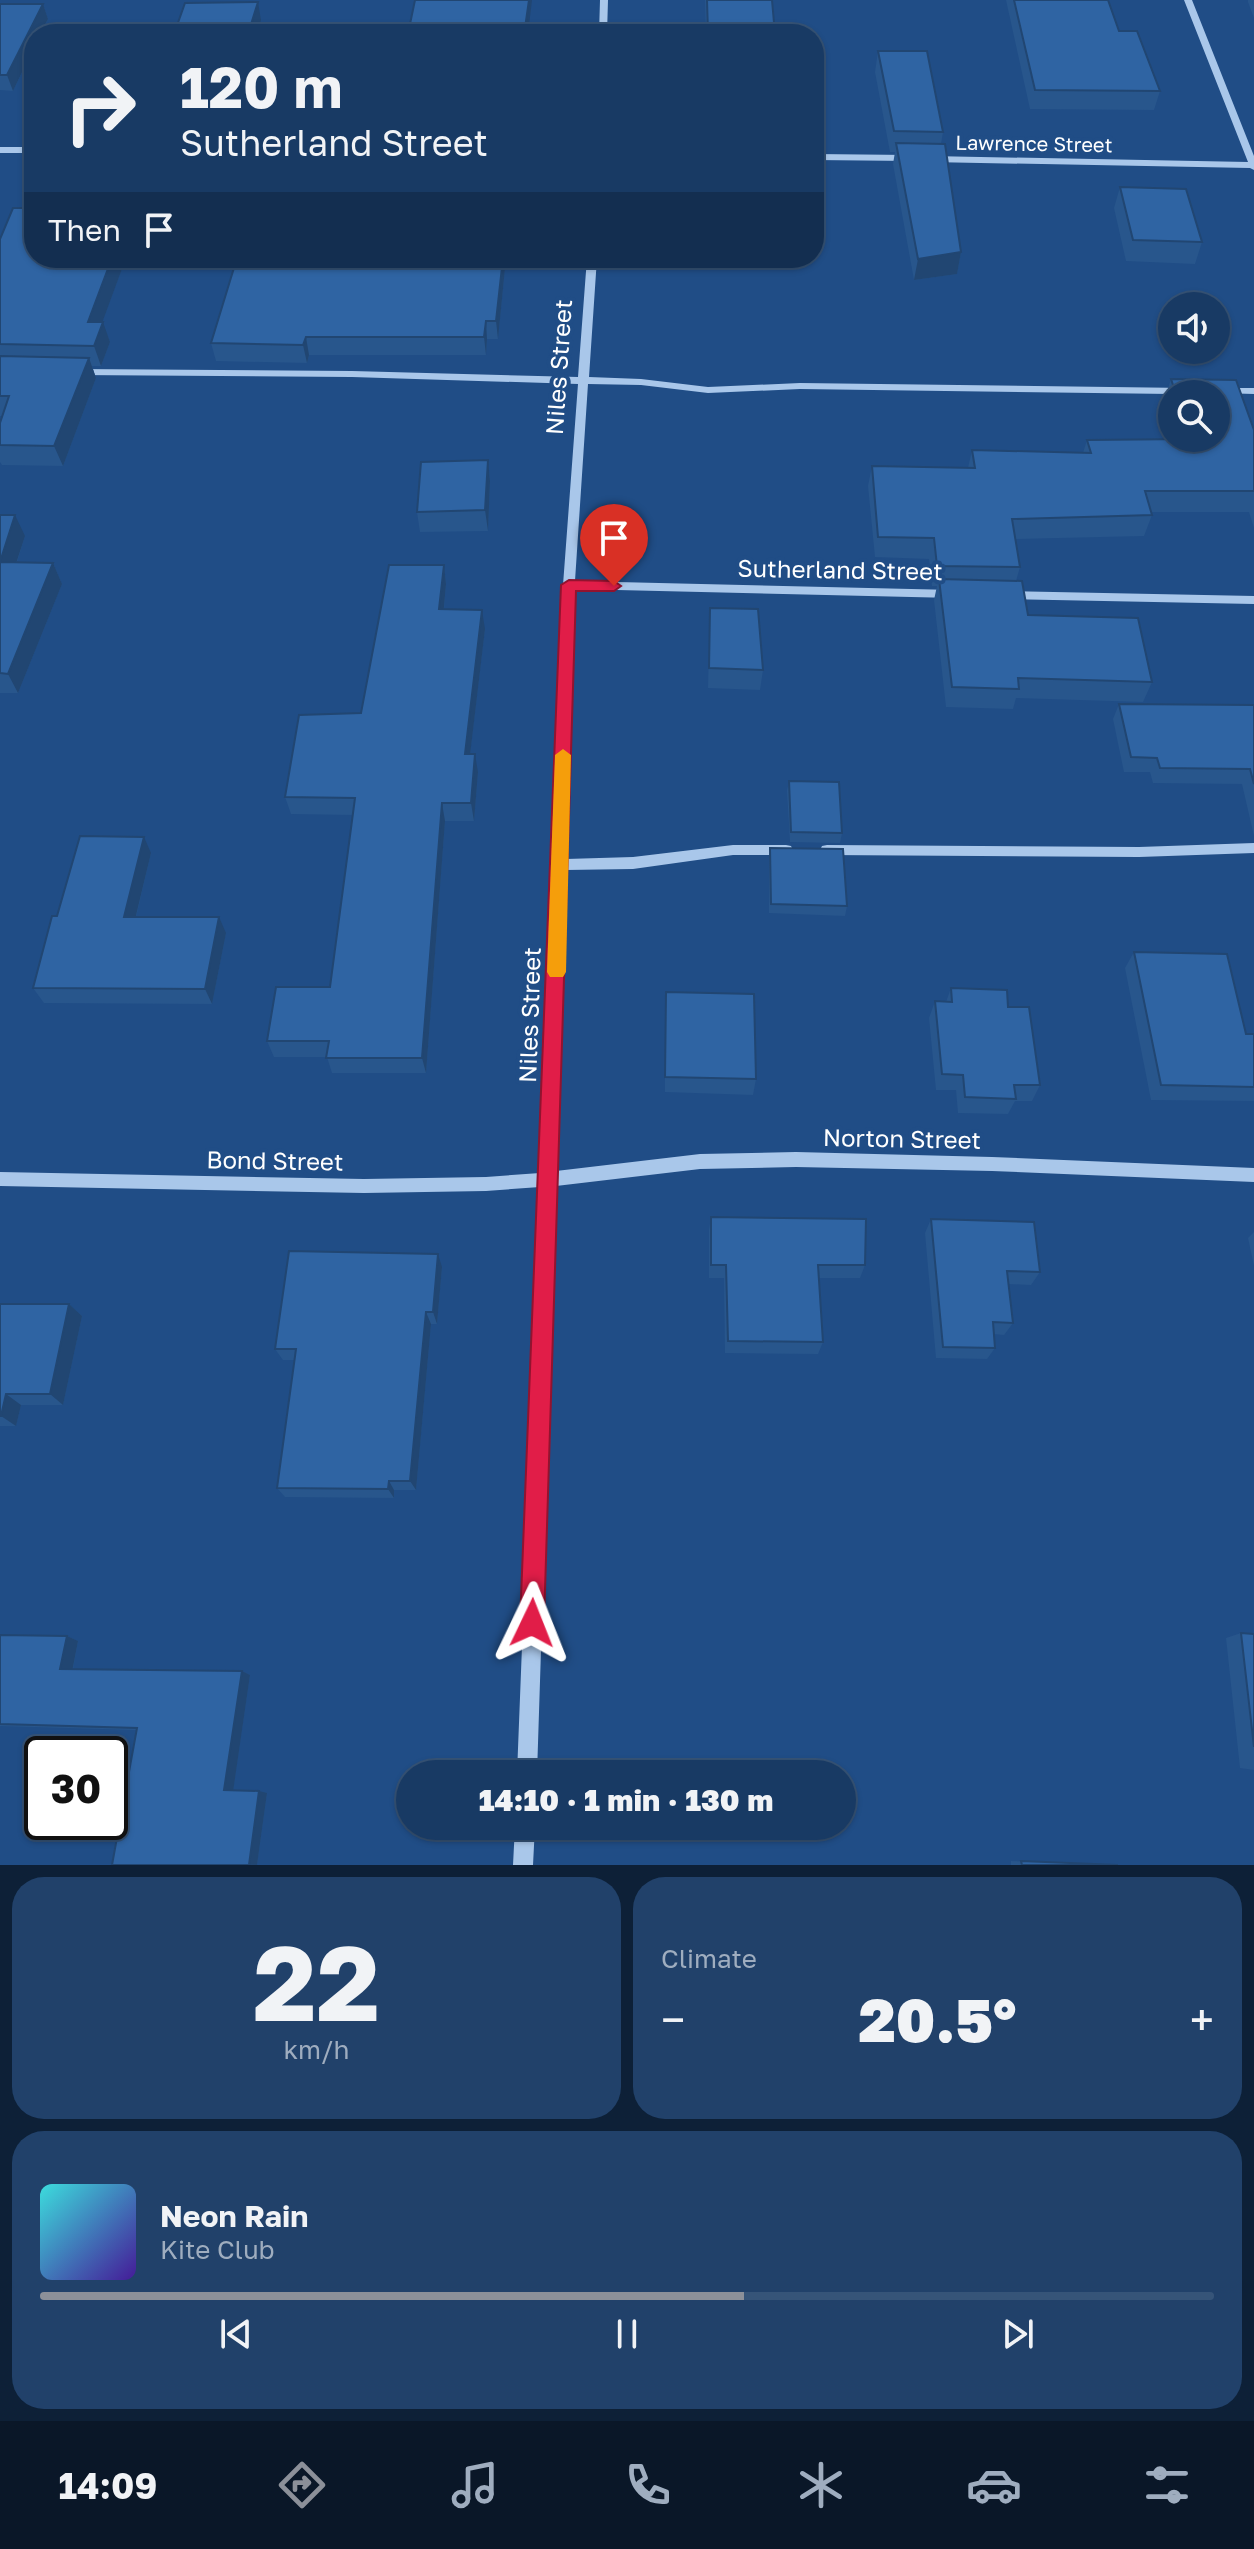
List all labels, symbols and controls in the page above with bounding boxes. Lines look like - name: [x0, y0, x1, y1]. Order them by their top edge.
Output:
- text: 120 m: [180, 53, 342, 120]
- icon: right: [48, 56, 152, 160]
- text: Sutherland Street: [180, 121, 488, 164]
- street label: Lawrence Street: [955, 130, 1113, 156]
- icon: arrive: [137, 208, 181, 252]
- text: Then: [48, 212, 121, 248]
- map controls: [1158, 292, 1230, 452]
- button: sound: [1158, 292, 1230, 364]
- street label: Niles Street: [539, 298, 577, 436]
- button: search: [1158, 380, 1230, 452]
- pin: [580, 504, 648, 586]
- icon: arrive: [592, 516, 636, 560]
- street label: Sutherland Street: [737, 553, 943, 585]
- street label: Niles Street: [512, 947, 546, 1083]
- street label: Norton Street: [823, 1122, 981, 1154]
- street label: Bond Street: [206, 1144, 344, 1176]
- position arrow: [490, 1581, 574, 1665]
- speed limit sign: 30: [24, 1736, 128, 1840]
- text: 14:10 · 1 min · 130 m: [479, 1782, 773, 1818]
- text: 22: [253, 1919, 380, 2044]
- text: Climate: [661, 1943, 757, 1974]
- text: 20.5°: [859, 1983, 1016, 2055]
- text: −: [661, 1993, 685, 2046]
- text: +: [1190, 1993, 1214, 2046]
- text: km/h: [283, 2034, 350, 2065]
- text: Neon Rain: [160, 2198, 308, 2234]
- text: Kite Club: [160, 2234, 275, 2265]
- icon: previous: [214, 2312, 258, 2356]
- icon: pause: [605, 2312, 649, 2356]
- icon: next: [996, 2312, 1040, 2356]
- icon: directions: [274, 2457, 330, 2513]
- icon: music: [447, 2457, 503, 2513]
- icon: phone: [620, 2457, 676, 2513]
- icon: climate: [793, 2457, 849, 2513]
- icon: car: [966, 2457, 1022, 2513]
- icon: filters: [1139, 2457, 1195, 2513]
- text: 14:09: [59, 2464, 157, 2507]

